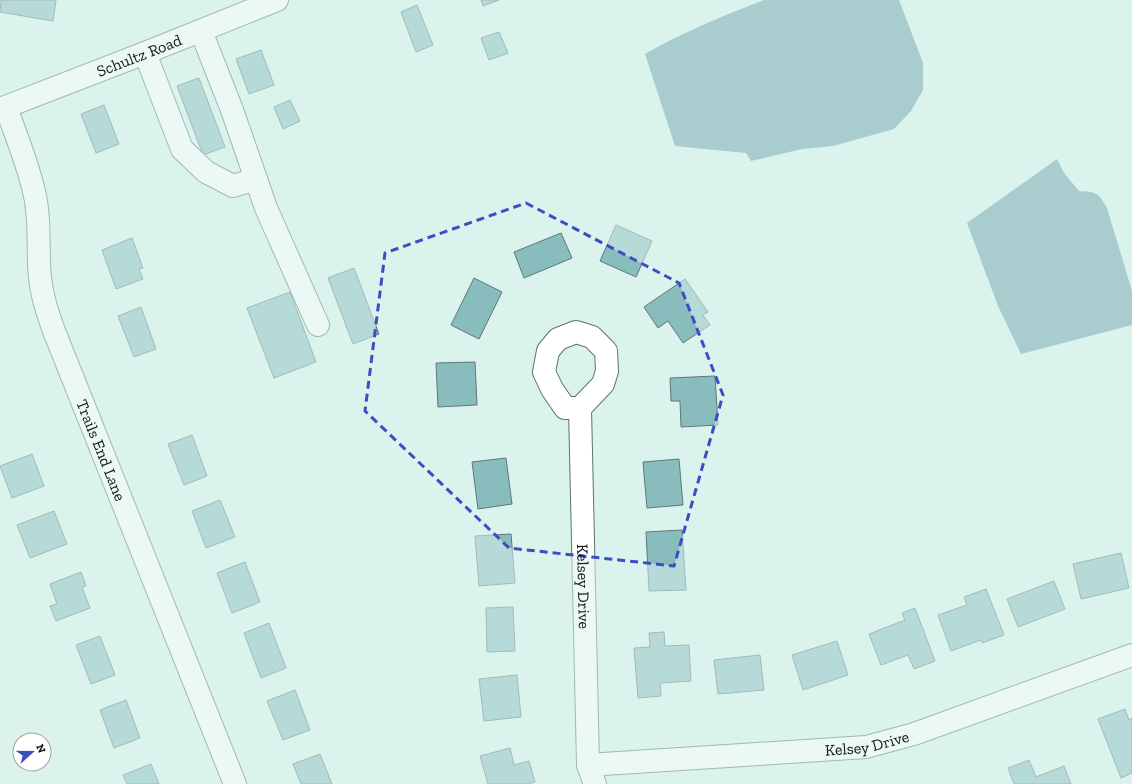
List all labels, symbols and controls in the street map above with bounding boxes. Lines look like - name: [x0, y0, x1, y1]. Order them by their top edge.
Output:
- street label: Schultz Road: [94, 30, 184, 80]
- street label: Trails End Lane: [73, 396, 130, 504]
- street label: Kelsey Drive: [574, 544, 594, 629]
- street label: Kelsey Drive: [824, 726, 911, 759]
- north arrow: [12, 732, 52, 772]
- text: N: [33, 742, 49, 755]

